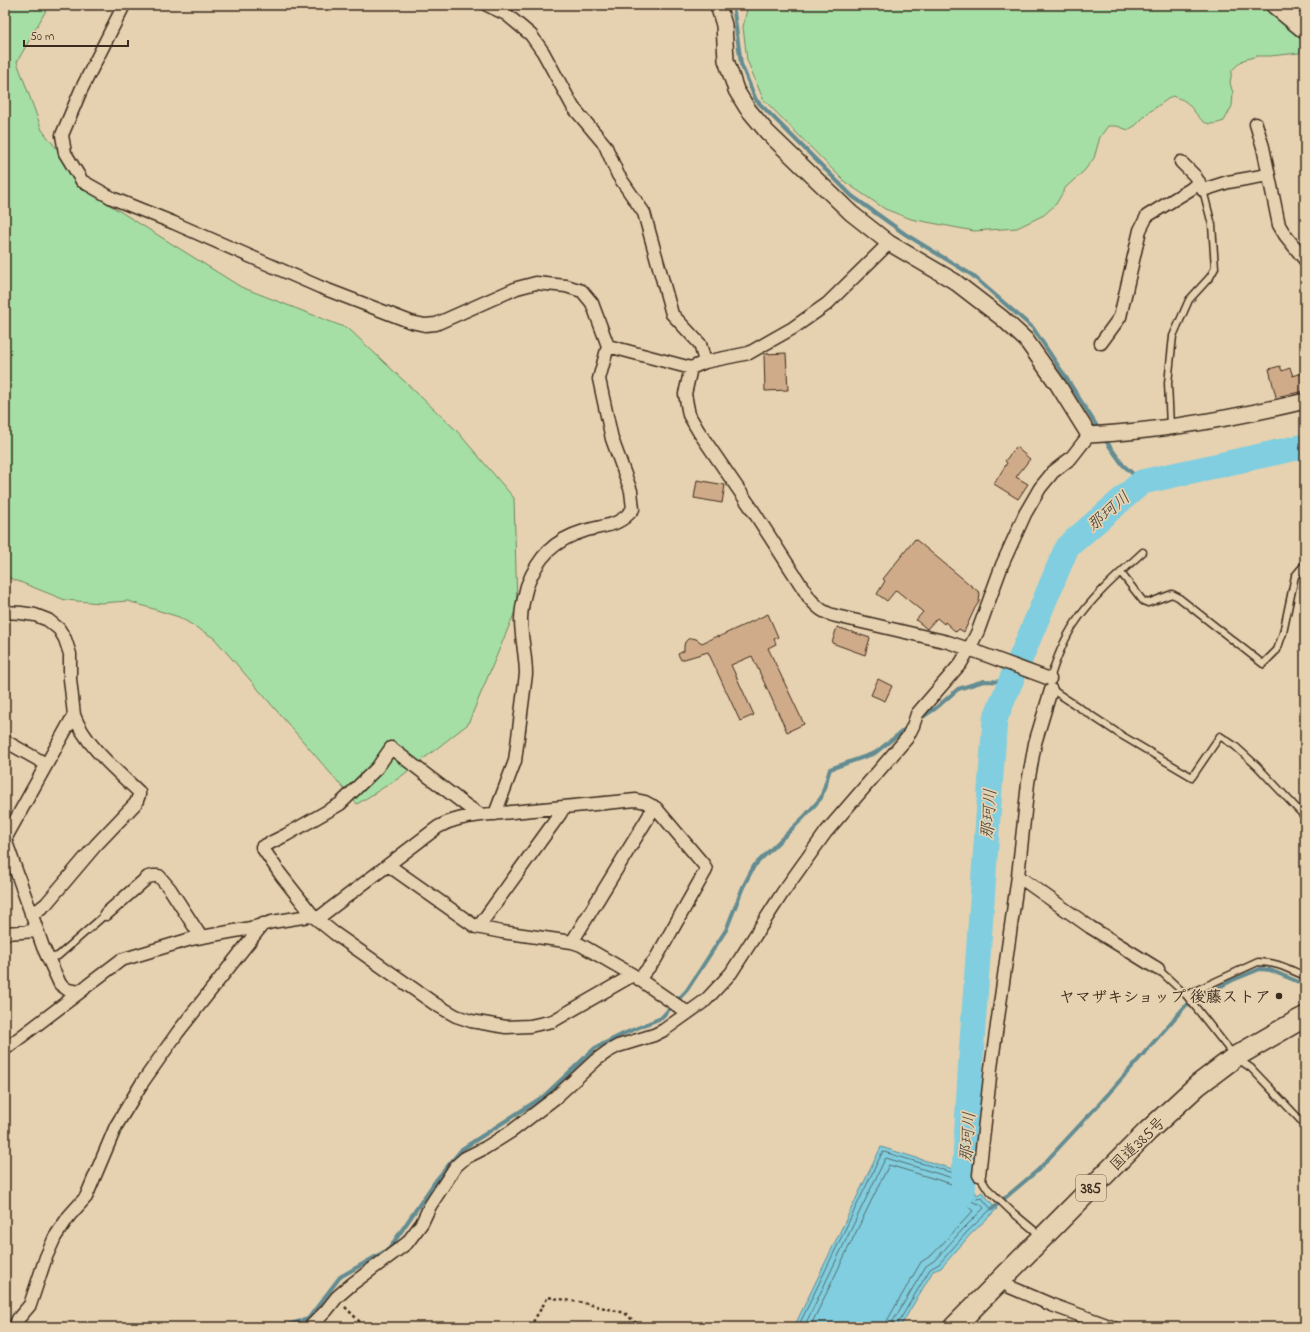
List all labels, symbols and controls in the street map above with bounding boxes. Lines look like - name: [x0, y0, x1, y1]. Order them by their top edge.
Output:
- scale bar: [24, 22, 128, 48]
- text: 50 m: [30, 28, 54, 46]
- water label: 那珂川: [1082, 486, 1136, 538]
- water label: 那珂川: [975, 788, 1004, 840]
- place label: ヤマザキショップ 後藤ストア: [1059, 986, 1271, 1010]
- marker: ヤマザキショップ 後藤ストア: [1274, 991, 1284, 1001]
- water label: 那珂川: [954, 1111, 983, 1163]
- street label: 国道385号: [1105, 1112, 1172, 1177]
- road number: 385: [1076, 1175, 1106, 1201]

